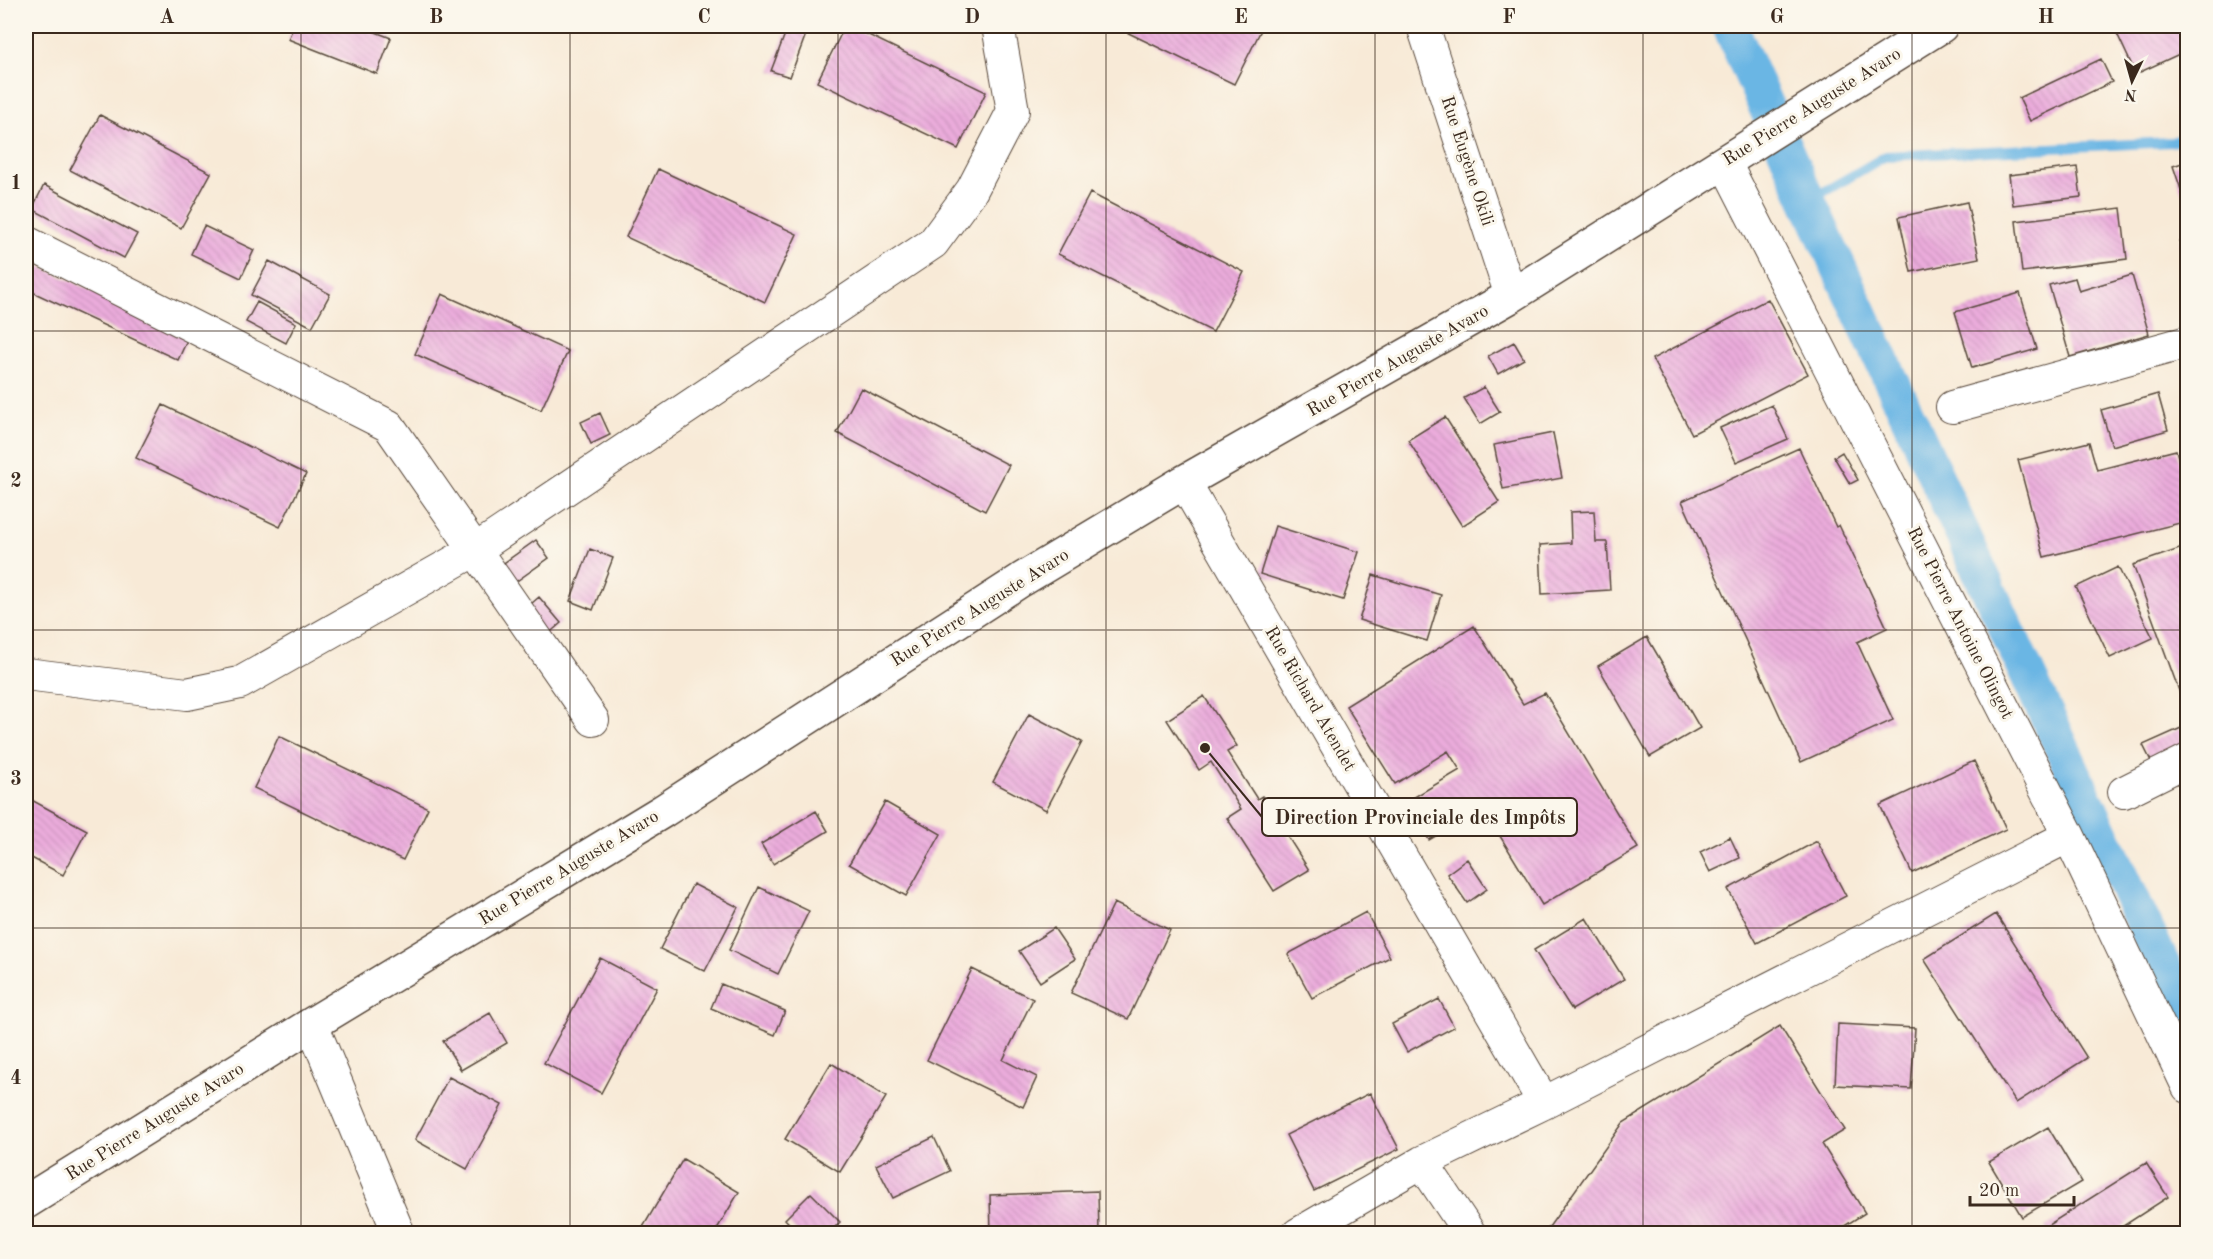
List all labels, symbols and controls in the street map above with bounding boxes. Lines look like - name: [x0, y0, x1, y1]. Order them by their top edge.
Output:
- text: A: [159, 8, 175, 28]
- text: B: [429, 8, 443, 28]
- text: C: [697, 8, 711, 28]
- text: D: [964, 8, 980, 28]
- text: E: [1234, 8, 1248, 28]
- text: F: [1502, 8, 1516, 28]
- text: G: [1770, 8, 1784, 28]
- text: H: [2038, 8, 2054, 28]
- street label: Rue Pierre Auguste Avaro: [1720, 45, 1904, 169]
- north arrow: [2102, 51, 2162, 111]
- text: N: [2123, 85, 2138, 102]
- street label: Rue Eugène Okili: [1438, 94, 1497, 228]
- text: 1: [10, 174, 22, 194]
- street label: Rue Pierre Auguste Avaro: [1304, 302, 1492, 420]
- text: 2: [10, 472, 22, 492]
- street label: Rue Pierre Antoine Olingot: [1904, 524, 2016, 722]
- street label: Rue Pierre Auguste Avaro: [888, 546, 1072, 670]
- street label: Rue Richard Atendet: [1261, 624, 1359, 774]
- text: 3: [10, 770, 22, 790]
- callout: Direction Provinciale des Impôts: [1262, 798, 1577, 836]
- street label: Rue Pierre Auguste Avaro: [476, 807, 662, 929]
- text: Direction Provinciale des Impôts: [1275, 809, 1565, 829]
- street label: Rue Pierre Auguste Avaro: [63, 1060, 247, 1184]
- text: 4: [10, 1069, 22, 1089]
- scale bar: [1970, 1169, 2074, 1207]
- text: 20 m: [1979, 1182, 2019, 1200]

